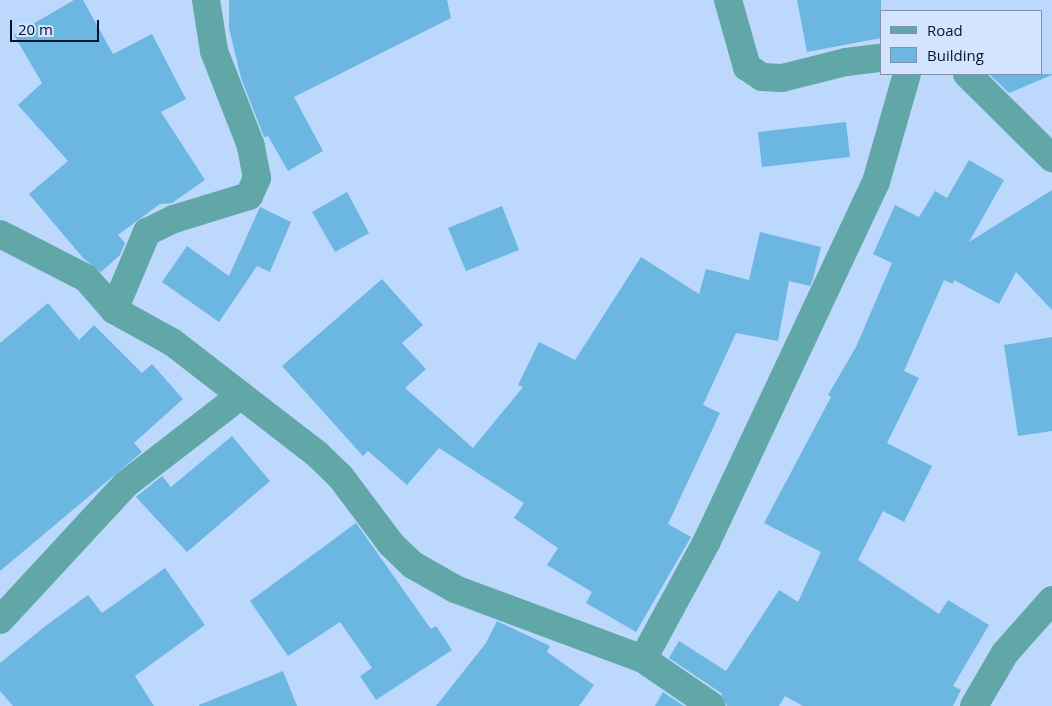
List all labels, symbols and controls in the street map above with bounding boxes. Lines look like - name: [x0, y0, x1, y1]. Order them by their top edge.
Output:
- scale bar: [12, 10, 101, 42]
- legend: [880, 10, 1042, 75]
- text: 20 m: [18, 19, 53, 39]
- text: Road: [927, 20, 963, 40]
- text: Building: [927, 45, 984, 65]

